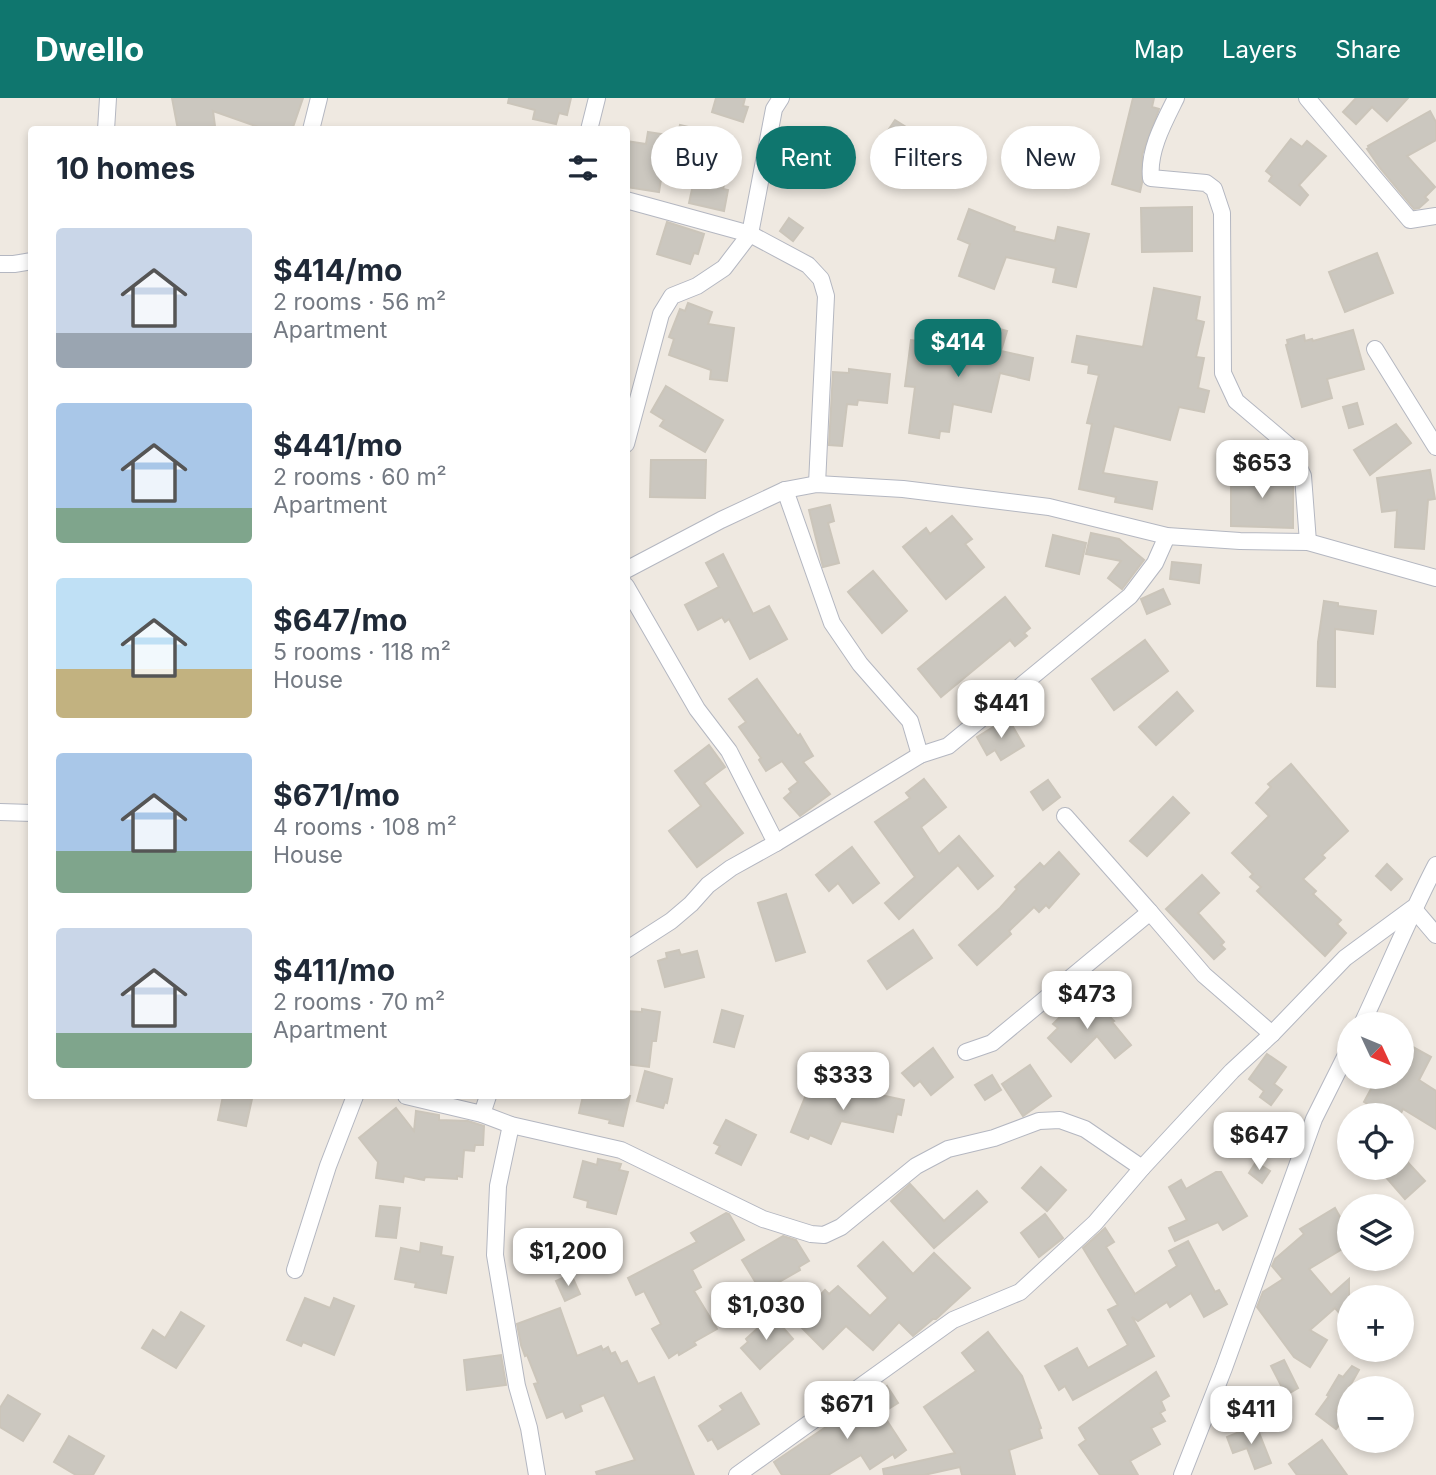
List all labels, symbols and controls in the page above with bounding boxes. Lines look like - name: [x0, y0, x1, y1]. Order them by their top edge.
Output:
- text: Dwello: [35, 29, 144, 69]
- text: Map: [1134, 35, 1184, 64]
- text: Layers: [1222, 35, 1297, 64]
- text: Share: [1335, 35, 1401, 64]
- chip: Buy: [651, 126, 742, 189]
- chip: Rent: [756, 126, 856, 189]
- chip: Filters: [870, 126, 987, 189]
- chip: New: [1001, 126, 1100, 189]
- icon: filters: [564, 149, 602, 187]
- text: 10 homes: [56, 150, 195, 186]
- text: $414/mo: [273, 252, 402, 288]
- icon: home: [112, 256, 196, 340]
- text: 2 rooms · 56 m²: [273, 288, 446, 316]
- text: Apartment: [273, 316, 387, 344]
- pin: $414: [917, 320, 999, 379]
- text: $414: [930, 328, 986, 356]
- text: $441/mo: [273, 427, 402, 463]
- icon: home: [112, 431, 196, 515]
- pin: $653: [1221, 440, 1303, 500]
- text: $653: [1232, 449, 1292, 477]
- text: 2 rooms · 60 m²: [273, 463, 447, 491]
- text: Apartment: [273, 491, 387, 519]
- text: $647/mo: [273, 602, 407, 638]
- icon: home: [112, 606, 196, 690]
- text: 5 rooms · 118 m²: [273, 638, 451, 666]
- text: House: [273, 666, 343, 694]
- pin: $441: [960, 680, 1042, 740]
- text: $441: [973, 689, 1029, 717]
- text: $671/mo: [273, 777, 400, 813]
- icon: home: [112, 781, 196, 865]
- text: 4 rooms · 108 m²: [273, 813, 457, 841]
- text: House: [273, 841, 343, 869]
- text: $411/mo: [273, 952, 395, 988]
- icon: home: [112, 956, 196, 1040]
- pin: $473: [1046, 972, 1128, 1031]
- text: $473: [1058, 980, 1116, 1008]
- text: 2 rooms · 70 m²: [273, 988, 445, 1016]
- north arrow: [1337, 1012, 1414, 1088]
- map controls: [1337, 1012, 1414, 1453]
- text: Apartment: [273, 1016, 387, 1044]
- pin: $333: [802, 1052, 884, 1112]
- text: $333: [813, 1061, 873, 1089]
- button: locate: [1337, 1103, 1414, 1180]
- pin: $647: [1218, 1112, 1300, 1172]
- text: $647: [1230, 1121, 1288, 1149]
- button: layers: [1337, 1194, 1414, 1271]
- pin: $1,200: [511, 1228, 625, 1288]
- text: $1,200: [529, 1237, 607, 1265]
- pin: $1,030: [709, 1282, 823, 1342]
- button: +: [1337, 1285, 1414, 1362]
- text: $1,030: [727, 1291, 805, 1319]
- button: −: [1337, 1376, 1414, 1453]
- pin: $671: [806, 1382, 888, 1441]
- pin: $411: [1210, 1386, 1292, 1446]
- text: $671: [820, 1390, 874, 1418]
- text: $411: [1226, 1395, 1276, 1423]

